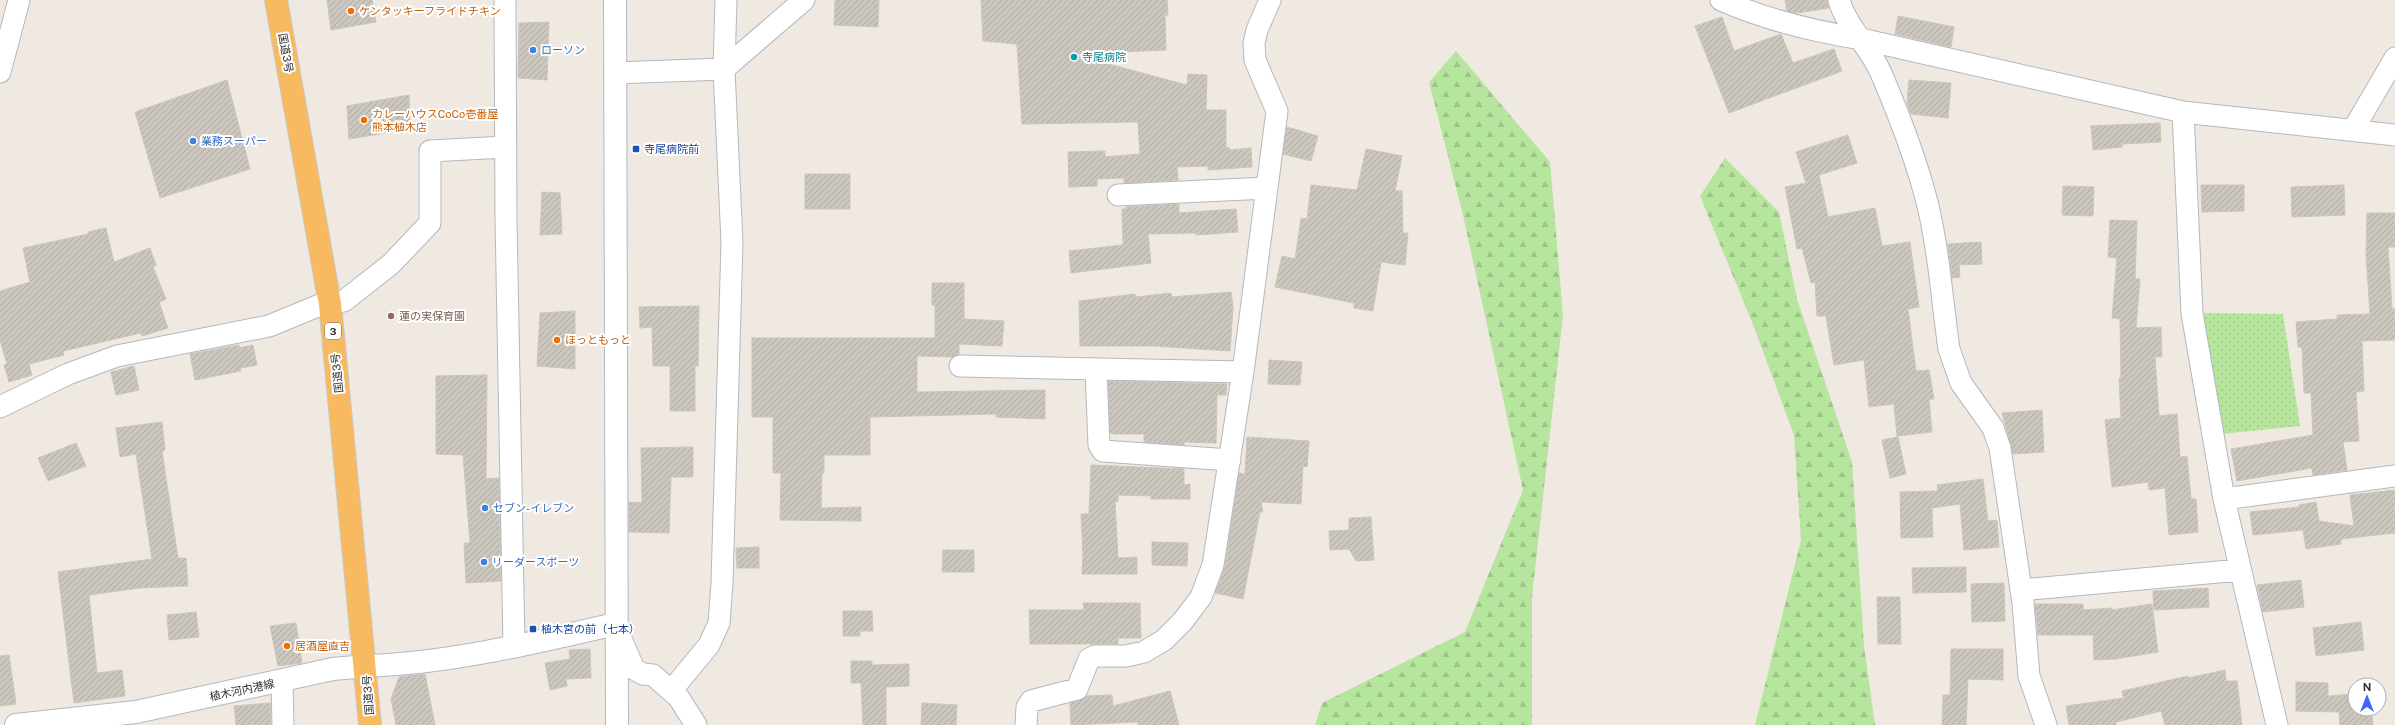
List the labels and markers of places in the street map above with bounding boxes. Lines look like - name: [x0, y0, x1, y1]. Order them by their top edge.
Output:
- place label: ケンタッキーフライドチキン: [359, 5, 501, 17]
- marker: ケンタッキーフライドチキン: [346, 6, 356, 16]
- place label: ローソン: [541, 44, 585, 56]
- marker: ローソン: [528, 45, 538, 55]
- place label: 寺尾病院: [1082, 51, 1126, 63]
- marker: 寺尾病院: [1069, 52, 1079, 62]
- place label: カレーハウスCoCo壱番屋 熊本植木店: [372, 108, 498, 133]
- marker: カレーハウスCoCo壱番屋 熊本植木店: [359, 115, 369, 125]
- place label: 業務スーパー: [201, 135, 267, 147]
- marker: 業務スーパー: [188, 136, 198, 146]
- place label: 寺尾病院前: [644, 143, 699, 155]
- marker: 寺尾病院前: [631, 144, 641, 154]
- place label: 蓮の実保育園: [399, 310, 465, 322]
- marker: 蓮の実保育園: [386, 311, 396, 321]
- place label: ほっともっと: [565, 334, 631, 346]
- marker: ほっともっと: [552, 335, 562, 345]
- place label: セブン-イレブン: [493, 502, 574, 514]
- marker: セブン-イレブン: [480, 503, 490, 513]
- place label: リーダースポーツ: [492, 556, 579, 568]
- marker: リーダースポーツ: [479, 557, 489, 567]
- place label: 植木宮の前（七本）: [541, 623, 640, 635]
- marker: 植木宮の前（七本）: [528, 624, 538, 634]
- place label: 居酒屋直吉: [295, 640, 350, 652]
- marker: 居酒屋直吉: [282, 641, 292, 651]

